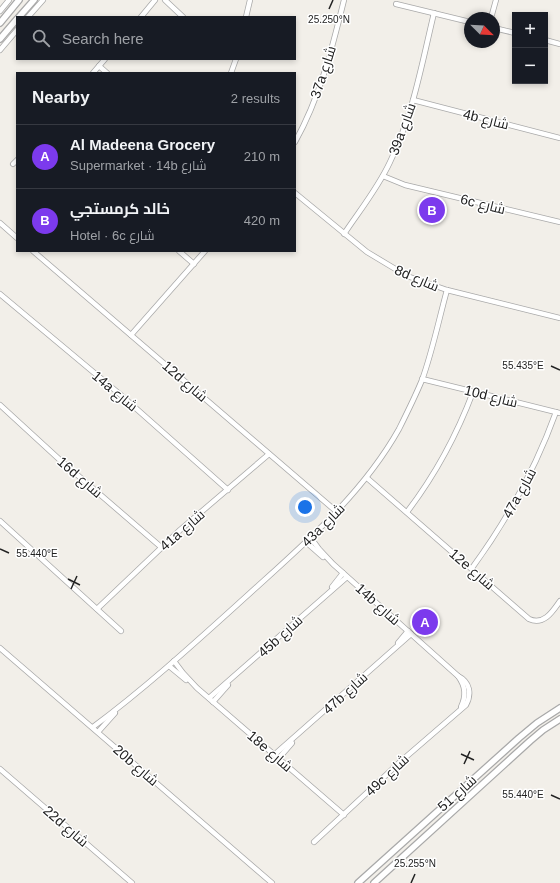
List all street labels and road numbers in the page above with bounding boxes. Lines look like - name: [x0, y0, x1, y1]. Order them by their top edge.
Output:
- street label: 37a شارع: [307, 44, 340, 101]
- street label: 39a شارع: [385, 101, 420, 158]
- street label: 4b شارع: [461, 106, 511, 133]
- street label: 6c شارع: [459, 191, 507, 218]
- street label: 8d شارع: [392, 262, 442, 295]
- street label: 12d شارع: [159, 357, 211, 406]
- street label: 14a شارع: [88, 367, 141, 415]
- street label: 10d شارع: [462, 382, 519, 411]
- street label: 16d شارع: [54, 453, 106, 502]
- street label: 47a شارع: [499, 465, 540, 521]
- street label: 43a شارع: [298, 500, 349, 551]
- street label: 41a شارع: [156, 506, 208, 555]
- street label: 12e شارع: [446, 545, 498, 594]
- street label: 14b شارع: [352, 580, 404, 629]
- street label: 45b شارع: [254, 612, 306, 661]
- street label: 47b شارع: [319, 669, 371, 718]
- street label: 18e شارع: [244, 727, 296, 776]
- street label: 20b شارع: [110, 741, 162, 790]
- street label: 49c شارع: [362, 751, 413, 800]
- street label: شارع 51: [434, 771, 480, 815]
- street label: 22d شارع: [40, 802, 92, 851]

